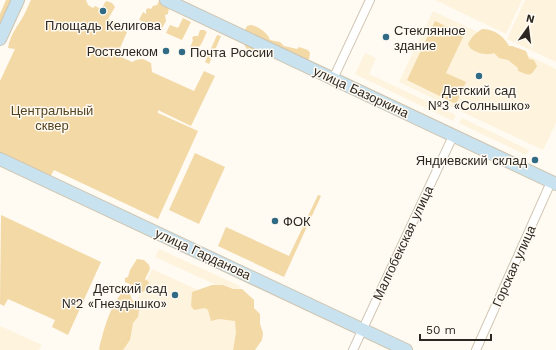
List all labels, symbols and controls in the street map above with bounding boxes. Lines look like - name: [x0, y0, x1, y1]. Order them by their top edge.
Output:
- marker: Площадь Келигова: [98, 6, 108, 16]
- north arrow: [508, 8, 548, 48]
- text: N: [525, 11, 536, 26]
- place label: Площадь Келигова: [45, 18, 162, 33]
- place label: Стеклянное здание: [394, 23, 466, 53]
- marker: Стеклянное здание: [381, 32, 391, 42]
- place label: Ростелеком: [87, 44, 158, 59]
- place label: Почта России: [190, 45, 273, 60]
- marker: Ростелеком: [161, 46, 171, 56]
- marker: Почта России: [177, 47, 187, 57]
- street label: улица Базоркина: [311, 63, 412, 121]
- marker: Детский сад №3 «Солнышко»: [474, 71, 484, 81]
- place label: Детский сад №3 «Солнышко»: [428, 83, 531, 113]
- park label: Центральный сквер: [11, 103, 93, 133]
- place label: Яндиевский склад: [416, 153, 527, 168]
- marker: Яндиевский склад: [530, 155, 540, 165]
- street label: Малгобекская улица: [370, 183, 436, 303]
- place label: ФОК: [283, 214, 311, 229]
- marker: ФОК: [270, 216, 280, 226]
- street label: Горская улица: [489, 222, 539, 309]
- street label: улица Гарданова: [153, 225, 254, 283]
- place label: Детский сад №2 «Гнездышко»: [61, 281, 167, 311]
- marker: Детский сад №2 «Гнездышко»: [170, 290, 180, 300]
- scale bar: [420, 316, 491, 342]
- text: 50 m: [426, 323, 456, 337]

